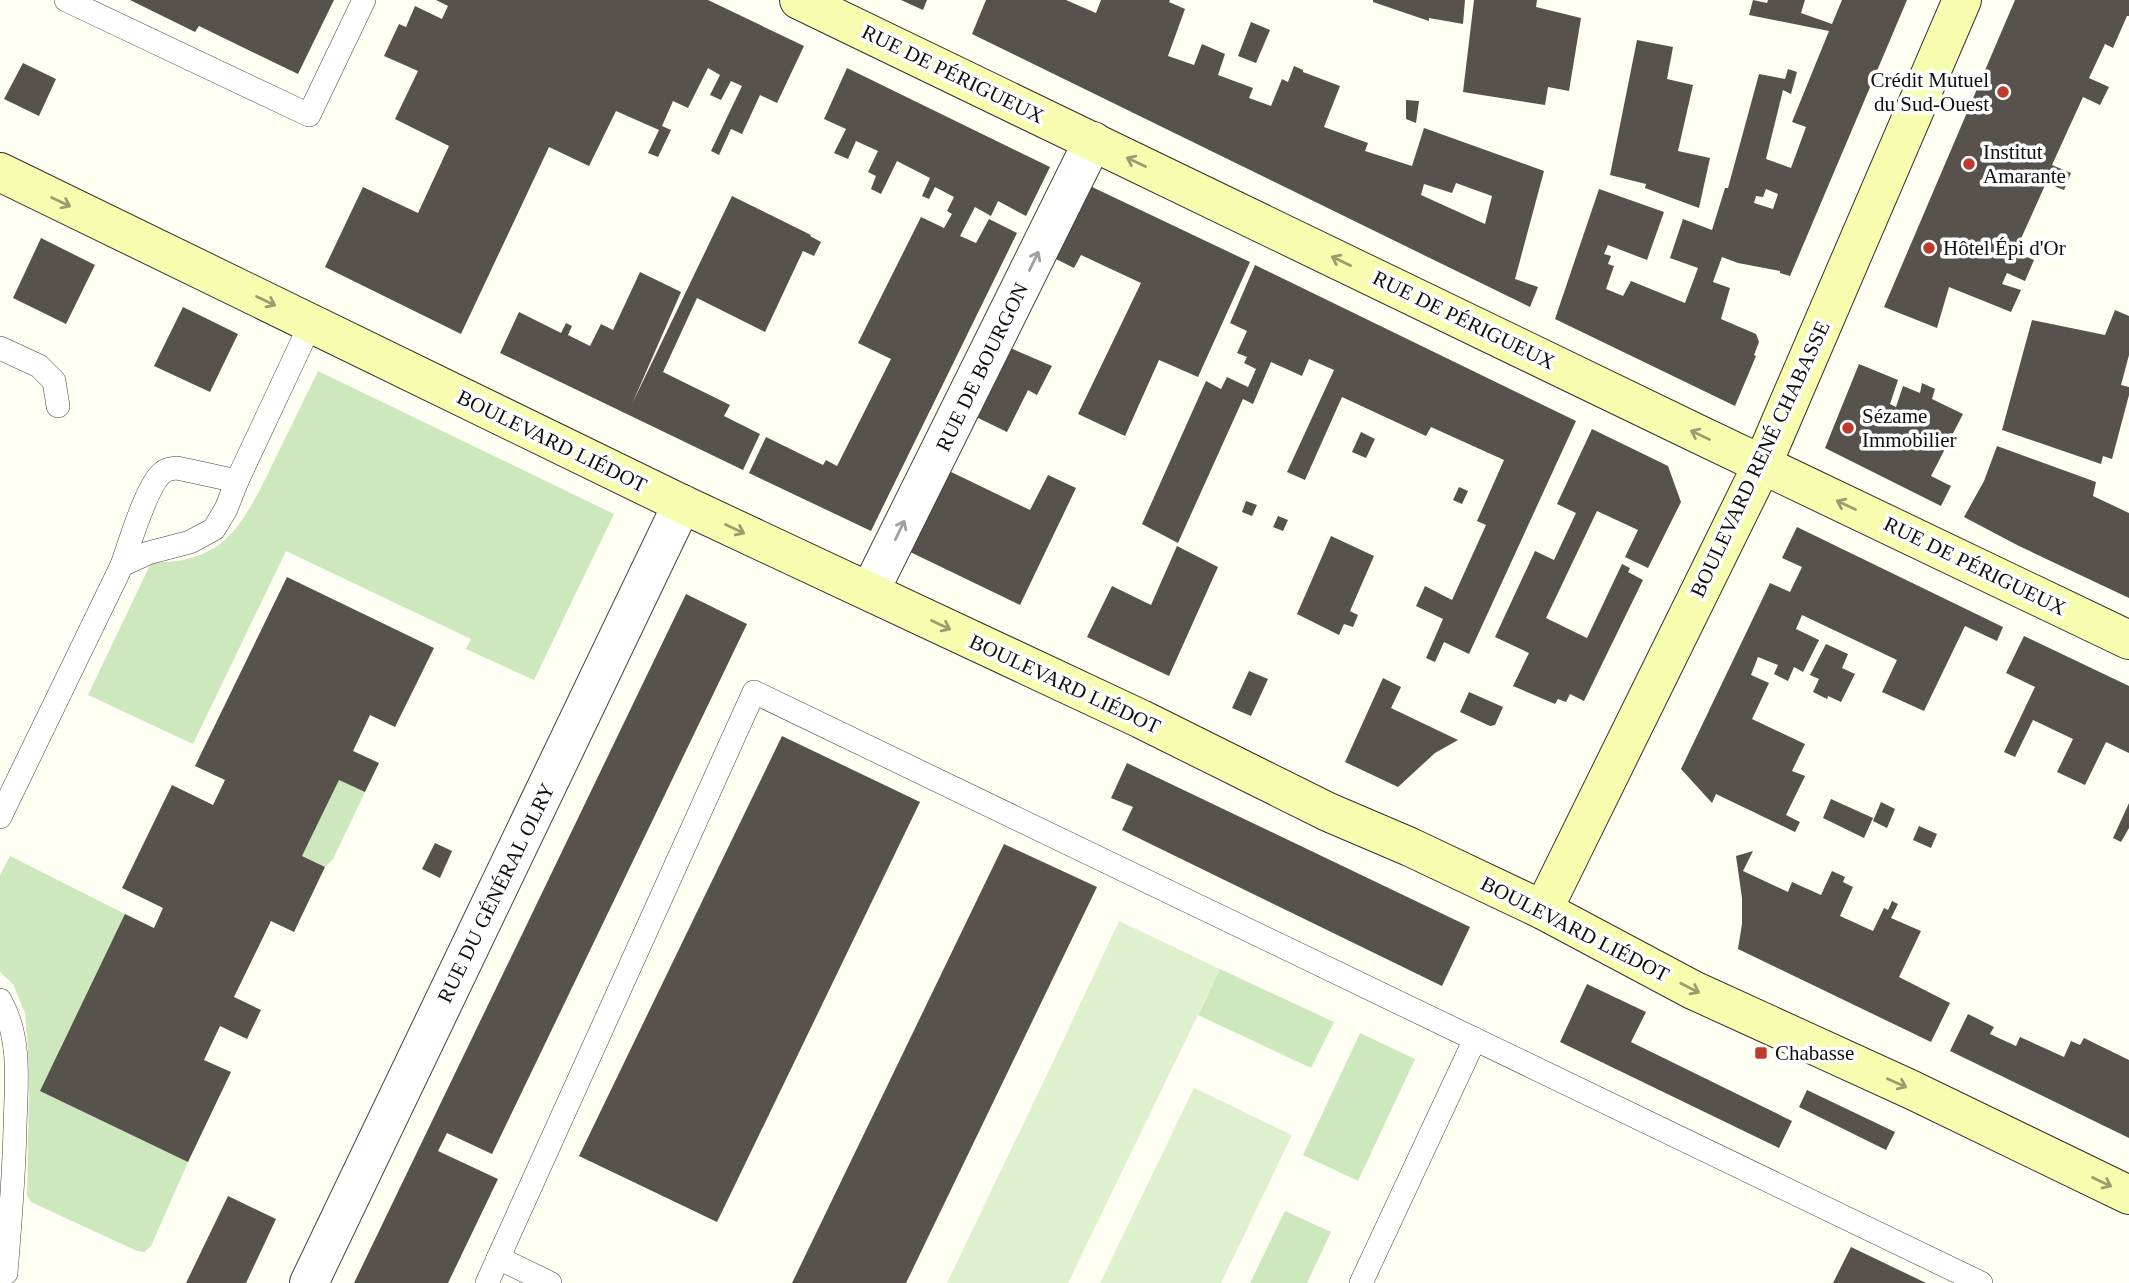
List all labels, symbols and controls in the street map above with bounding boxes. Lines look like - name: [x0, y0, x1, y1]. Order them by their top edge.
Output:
- street label: RUE DE PÉRIGUEUX: [858, 19, 1048, 129]
- place label: Crédit Mutuel du Sud-Ouest: [1871, 68, 1989, 116]
- marker: Crédit Mutuel du Sud-Ouest: [1995, 84, 2011, 100]
- place label: Institut Amarante: [1983, 140, 2066, 188]
- one-way arrow: [1126, 155, 1147, 169]
- marker: Institut Amarante: [1961, 156, 1977, 172]
- one-way arrow: [50, 195, 71, 209]
- place label: Hôtel Épi d'Or: [1943, 236, 2066, 260]
- marker: Hôtel Épi d'Or: [1921, 240, 1937, 256]
- one-way arrow: [1028, 251, 1042, 272]
- one-way arrow: [1331, 254, 1352, 267]
- street label: RUE DE PÉRIGUEUX: [1369, 265, 1559, 375]
- street label: RUE DE BOURGON: [931, 279, 1033, 455]
- one-way arrow: [255, 295, 276, 308]
- street label: BOULEVARD RENÉ CHABASSE: [1685, 317, 1835, 601]
- street label: BOULEVARD LIÉDOT: [453, 385, 651, 497]
- place label: Sézame Immobilier: [1862, 404, 1956, 452]
- marker: Sézame Immobilier: [1840, 420, 1856, 436]
- one-way arrow: [1690, 427, 1711, 440]
- one-way arrow: [1836, 498, 1857, 511]
- street label: RUE DE PÉRIGUEUX: [1880, 511, 2070, 621]
- one-way arrow: [894, 520, 908, 541]
- one-way arrow: [724, 522, 745, 536]
- one-way arrow: [930, 619, 951, 632]
- street label: BOULEVARD LIÉDOT: [966, 629, 1164, 739]
- street label: RUE DU GÉNÉRAL OLRY: [432, 779, 560, 1007]
- street label: BOULEVARD LIÉDOT: [1477, 871, 1673, 987]
- one-way arrow: [1679, 982, 1700, 995]
- place label: Chabasse: [1775, 1041, 1854, 1065]
- marker: Chabasse: [1753, 1045, 1769, 1061]
- one-way arrow: [1886, 1077, 1907, 1090]
- one-way arrow: [2091, 1175, 2112, 1189]

